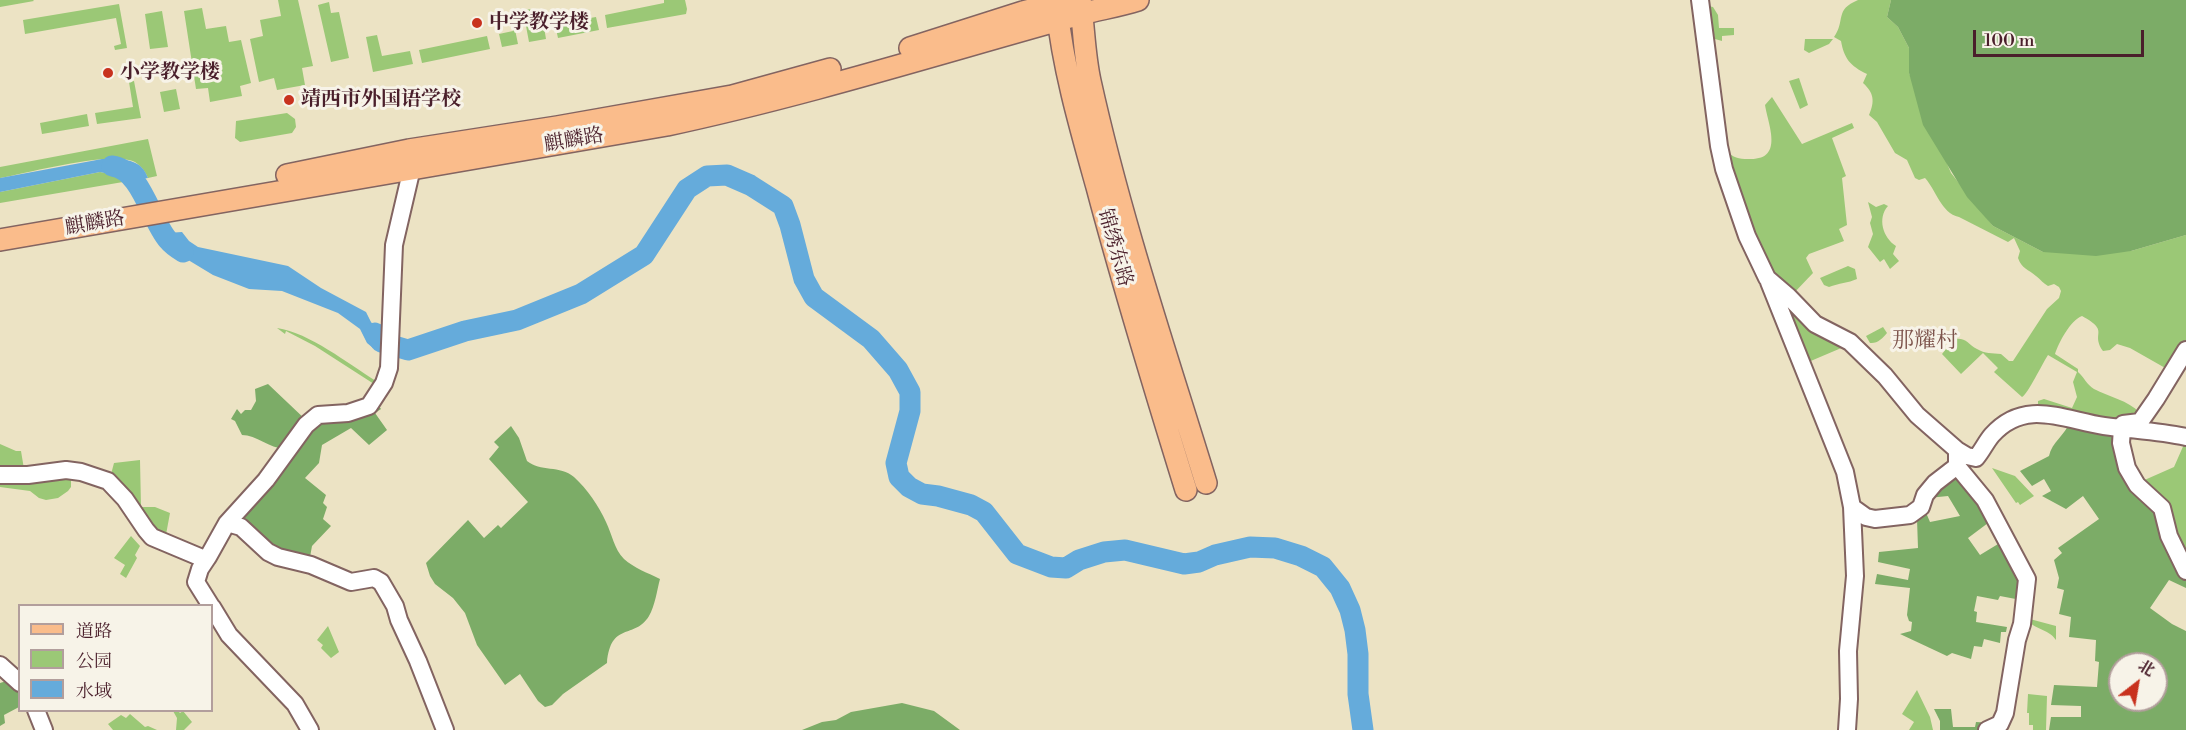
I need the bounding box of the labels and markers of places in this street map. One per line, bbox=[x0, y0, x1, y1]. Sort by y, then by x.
place label: 中学教学楼 bbox=[489, 11, 589, 35]
marker: 中学教学楼 bbox=[470, 16, 484, 30]
place label: 小学教学楼 bbox=[120, 61, 220, 85]
marker: 小学教学楼 bbox=[101, 66, 115, 80]
place label: 靖西市外国语学校 bbox=[301, 88, 461, 112]
marker: 靖西市外国语学校 bbox=[282, 93, 296, 107]

